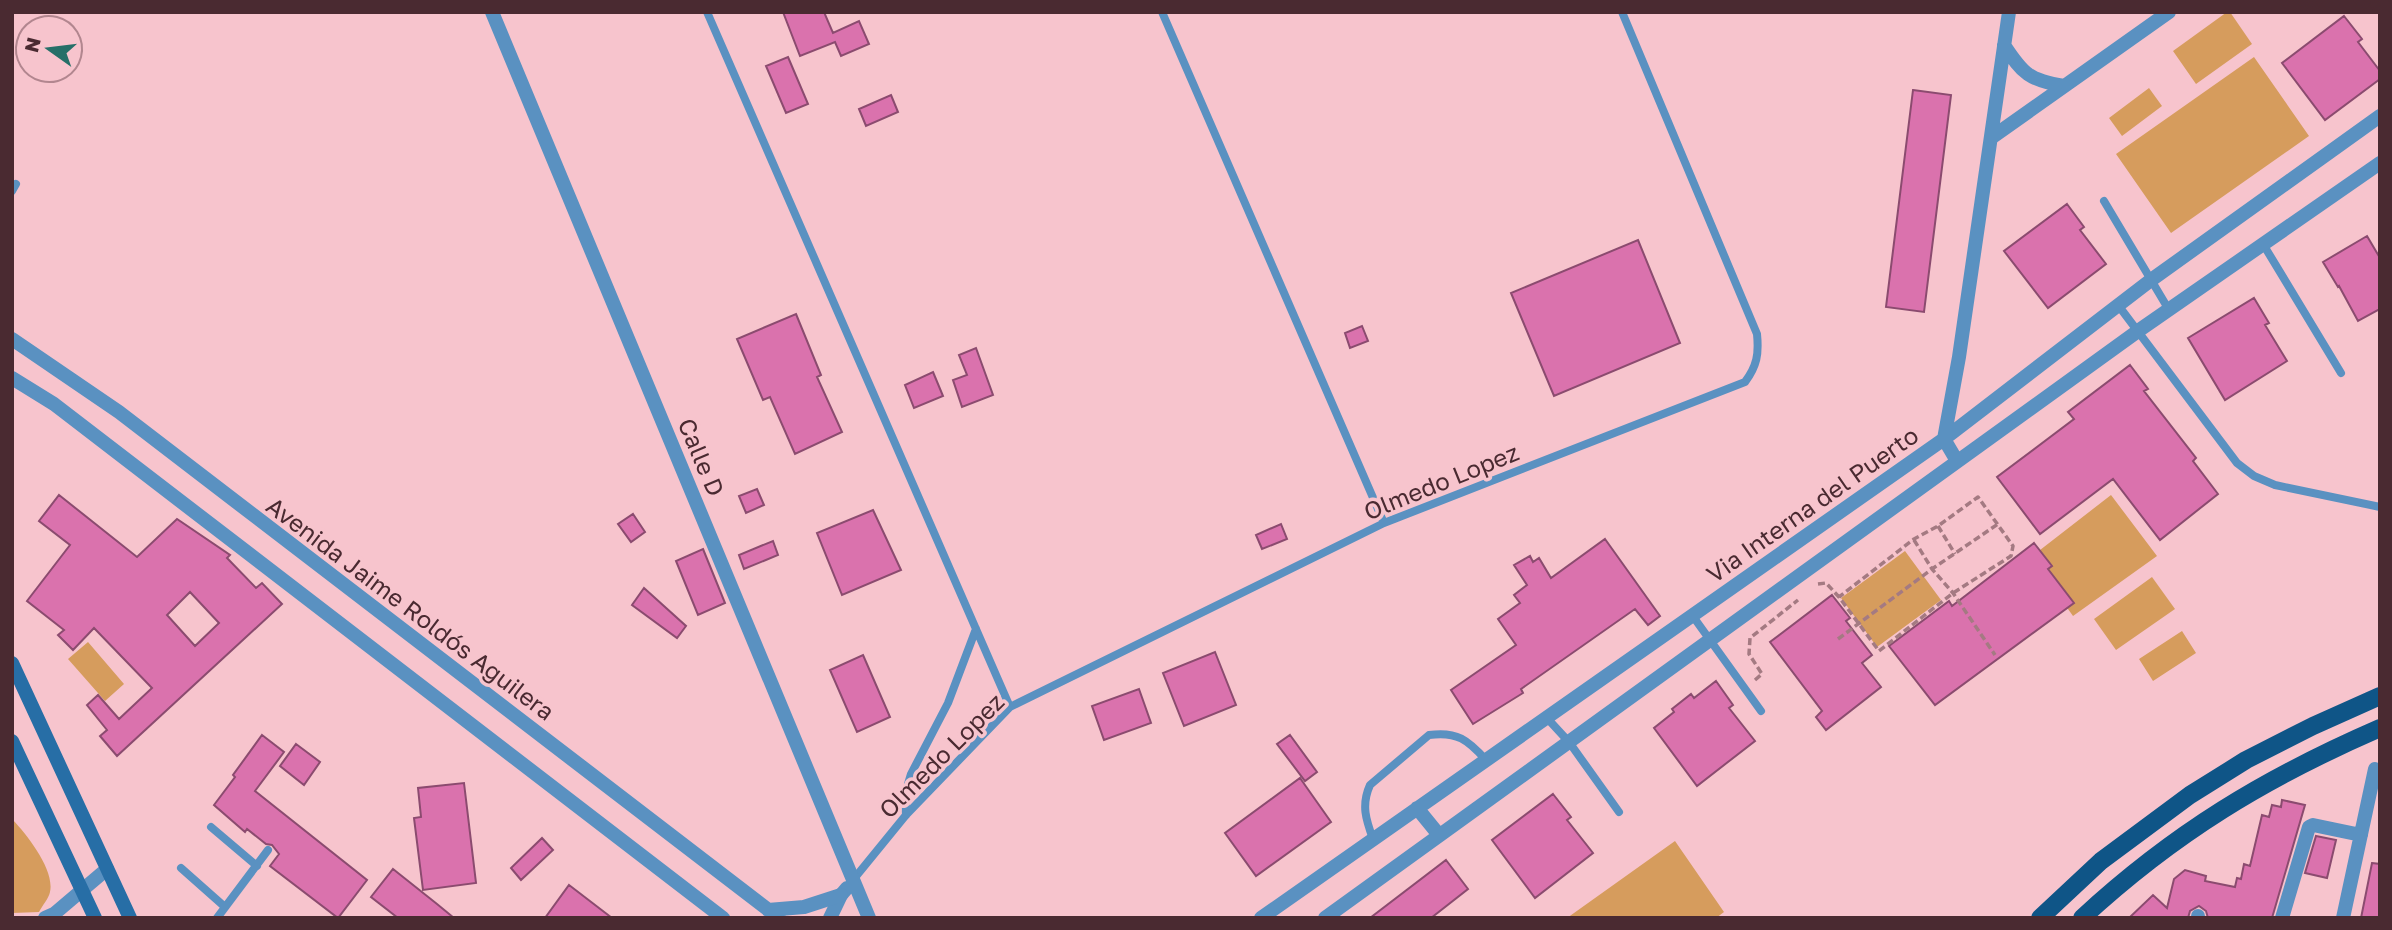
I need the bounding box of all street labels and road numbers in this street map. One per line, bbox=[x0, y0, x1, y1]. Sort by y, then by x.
street label: Calle D bbox=[673, 414, 731, 500]
street label: Via Interna del Puerto bbox=[1701, 420, 1923, 588]
street label: Olmedo Lopez bbox=[1359, 437, 1523, 525]
street label: Avenida Jaime Roldós Aguilera bbox=[261, 490, 561, 726]
street label: Olmedo Lopez bbox=[873, 687, 1009, 823]

